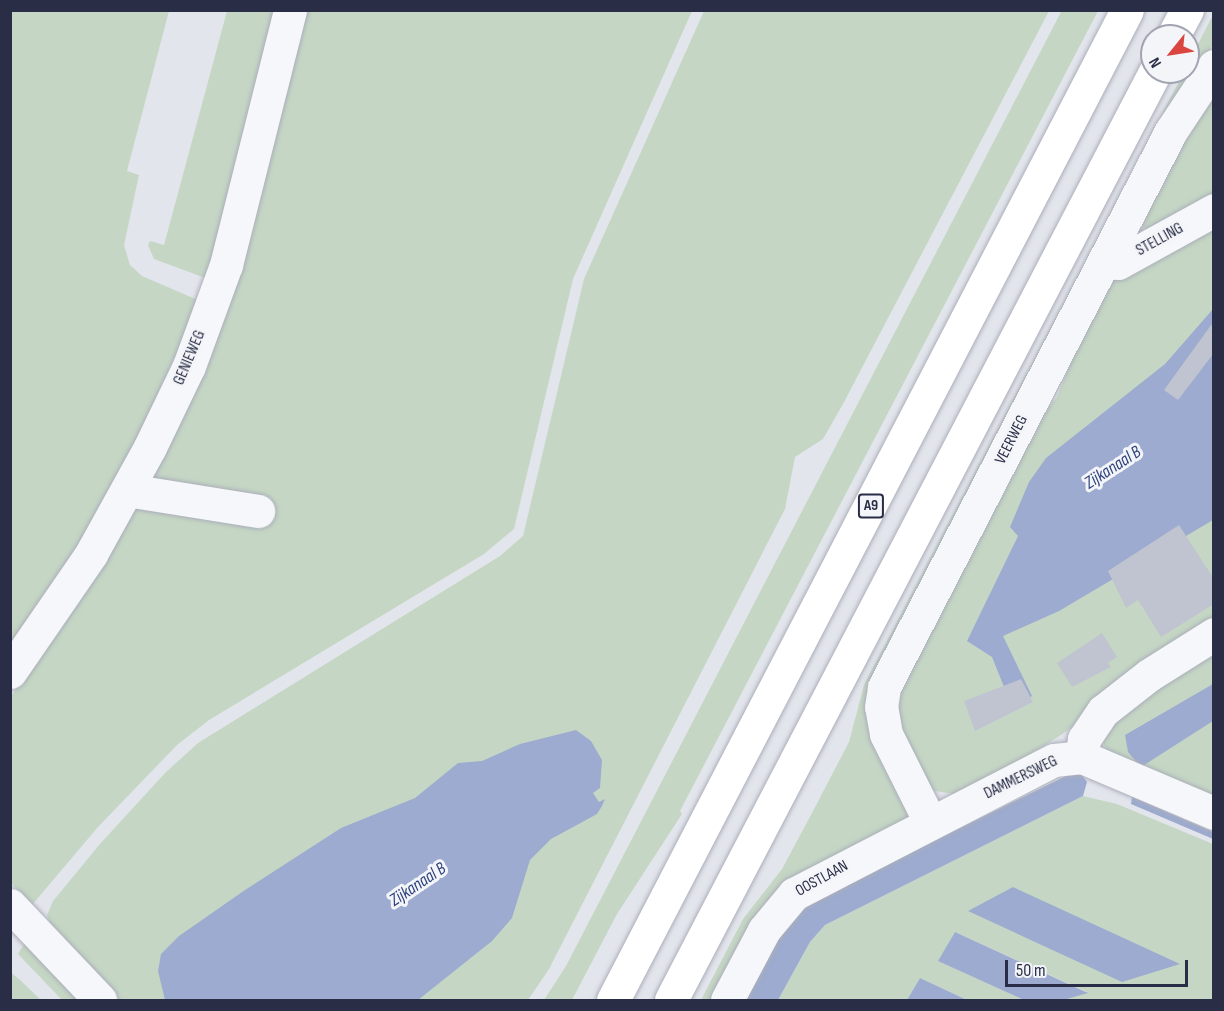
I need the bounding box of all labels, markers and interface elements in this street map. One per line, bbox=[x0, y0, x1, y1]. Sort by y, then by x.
north arrow bbox=[1140, 24, 1200, 84]
text: N bbox=[1145, 54, 1166, 71]
street label: STELLING bbox=[1133, 219, 1187, 261]
street label: GENIEWEG bbox=[170, 328, 210, 388]
street label: VEERWEG bbox=[992, 412, 1032, 468]
water label: Zijkanaal B bbox=[1080, 442, 1146, 494]
road number: A9 bbox=[858, 494, 884, 518]
street label: DAMMERSWEG bbox=[981, 752, 1061, 804]
street label: OOSTLAAN bbox=[792, 857, 852, 901]
water label: Zijkanaal B bbox=[386, 858, 450, 912]
scale bar bbox=[1008, 948, 1191, 986]
text: 50 m bbox=[1016, 960, 1046, 981]

